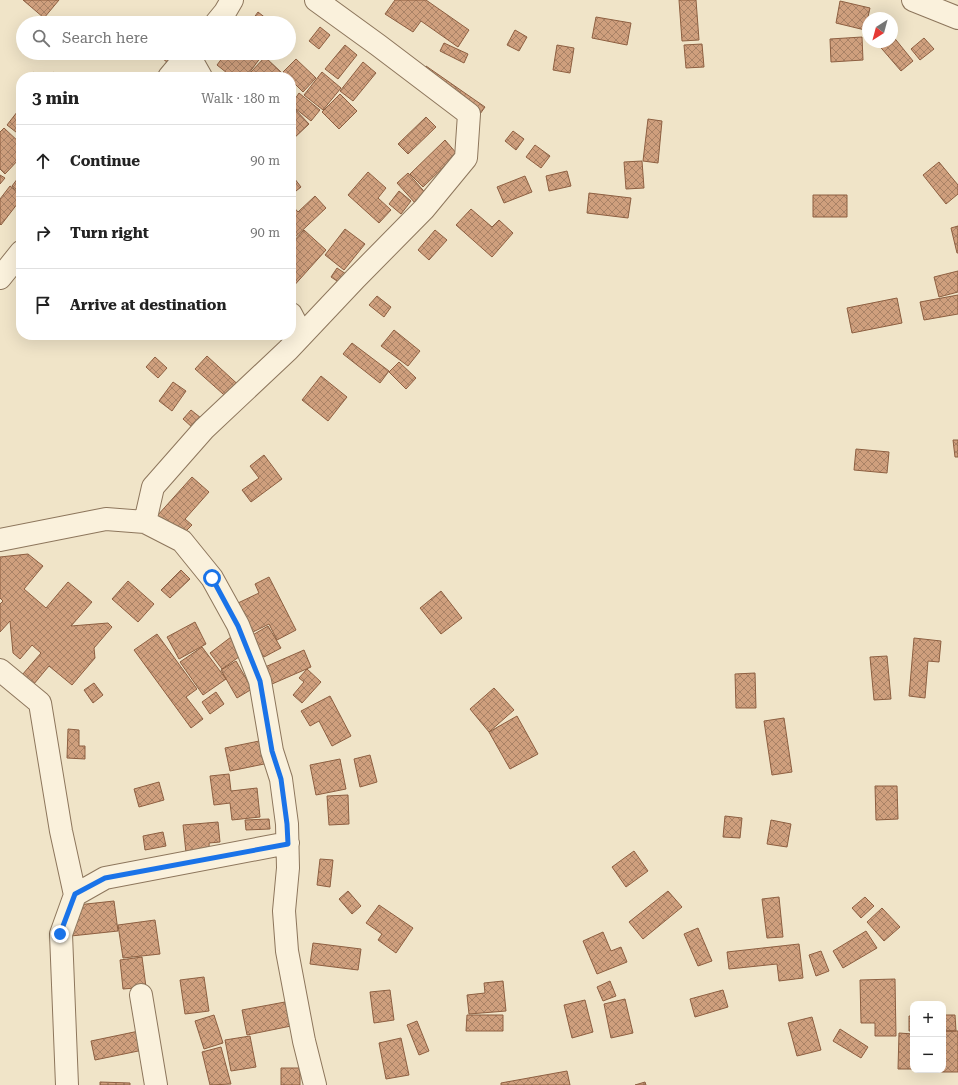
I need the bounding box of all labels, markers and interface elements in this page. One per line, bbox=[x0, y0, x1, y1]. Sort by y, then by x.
north arrow bbox=[862, 12, 898, 48]
search box bbox=[16, 16, 296, 60]
icon: search bbox=[30, 27, 52, 49]
text: Search here bbox=[62, 29, 148, 47]
text: 3 min bbox=[32, 88, 79, 108]
text: Walk · 180 m bbox=[201, 91, 280, 106]
icon: ahead bbox=[32, 150, 54, 172]
text: Continue bbox=[70, 152, 140, 170]
text: 90 m bbox=[250, 153, 280, 168]
icon: right bbox=[32, 222, 54, 244]
text: Turn right bbox=[70, 224, 149, 242]
text: 90 m bbox=[250, 225, 280, 240]
icon: arrive bbox=[32, 294, 54, 316]
text: Arrive at destination bbox=[70, 296, 226, 314]
route start bbox=[203, 569, 221, 587]
route end bbox=[51, 925, 69, 943]
map controls bbox=[910, 1001, 946, 1073]
button: + bbox=[910, 1001, 946, 1037]
button: − bbox=[910, 1037, 946, 1073]

